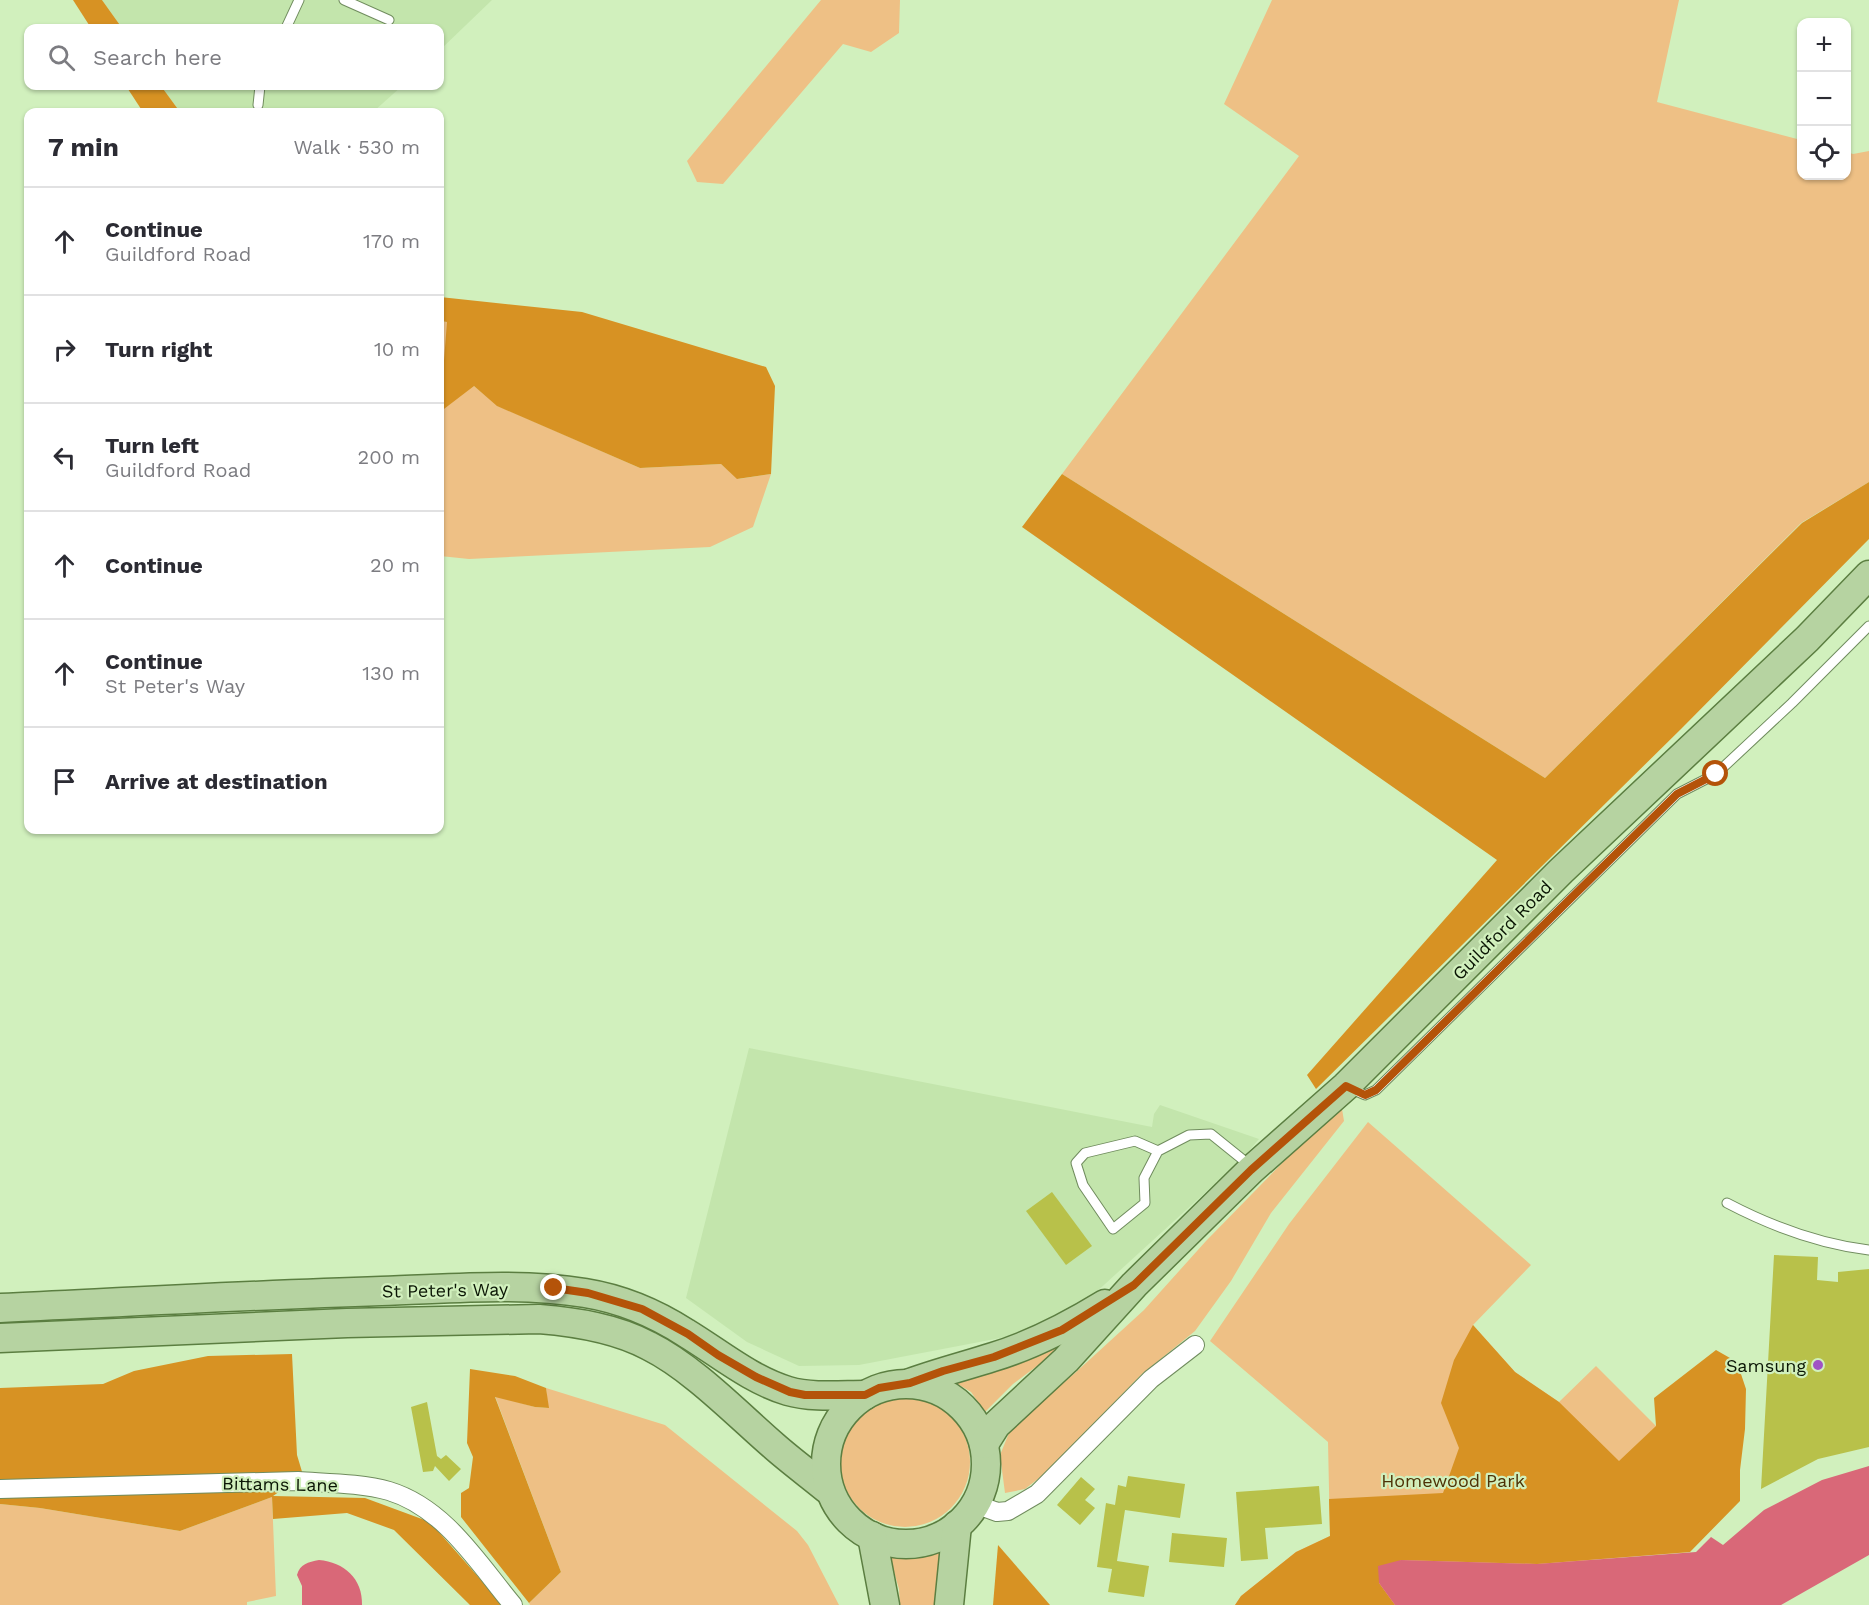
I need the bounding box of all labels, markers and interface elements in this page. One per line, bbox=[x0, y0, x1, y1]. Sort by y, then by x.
map controls bbox=[1797, 18, 1851, 180]
button: + bbox=[1797, 18, 1851, 72]
search box bbox=[24, 24, 444, 90]
icon: search bbox=[45, 41, 78, 74]
text: Search here bbox=[93, 45, 222, 70]
button: − bbox=[1797, 72, 1851, 126]
button: locate bbox=[1797, 126, 1851, 180]
text: 7 min bbox=[48, 132, 119, 162]
text: Walk · 530 m bbox=[293, 135, 420, 159]
text: Continue bbox=[105, 217, 203, 242]
icon: ahead bbox=[48, 225, 81, 258]
text: 170 m bbox=[363, 229, 420, 253]
text: Guildford Road bbox=[105, 242, 251, 266]
icon: right bbox=[48, 333, 81, 366]
text: Turn right bbox=[105, 337, 212, 362]
text: 10 m bbox=[374, 337, 420, 361]
text: Turn left bbox=[105, 433, 199, 458]
icon: left bbox=[48, 441, 81, 474]
text: 200 m bbox=[358, 445, 420, 469]
text: Guildford Road bbox=[105, 458, 251, 482]
icon: ahead bbox=[48, 549, 81, 582]
text: Continue bbox=[105, 553, 203, 578]
text: 20 m bbox=[370, 553, 420, 577]
text: Continue bbox=[105, 649, 203, 674]
icon: ahead bbox=[48, 657, 81, 690]
text: 130 m bbox=[362, 661, 420, 685]
text: St Peter's Way bbox=[105, 674, 245, 698]
route start bbox=[1702, 760, 1728, 786]
icon: arrive bbox=[48, 765, 81, 798]
text: Arrive at destination bbox=[105, 769, 328, 794]
street label: Guildford Road bbox=[1448, 876, 1556, 984]
route end bbox=[540, 1274, 566, 1300]
street label: St Peter's Way bbox=[382, 1278, 509, 1302]
place label: Samsung bbox=[1726, 1355, 1806, 1376]
marker: Samsung bbox=[1811, 1358, 1825, 1372]
park label: Homewood Park bbox=[1381, 1470, 1525, 1491]
street label: Bittams Lane bbox=[222, 1472, 338, 1496]

